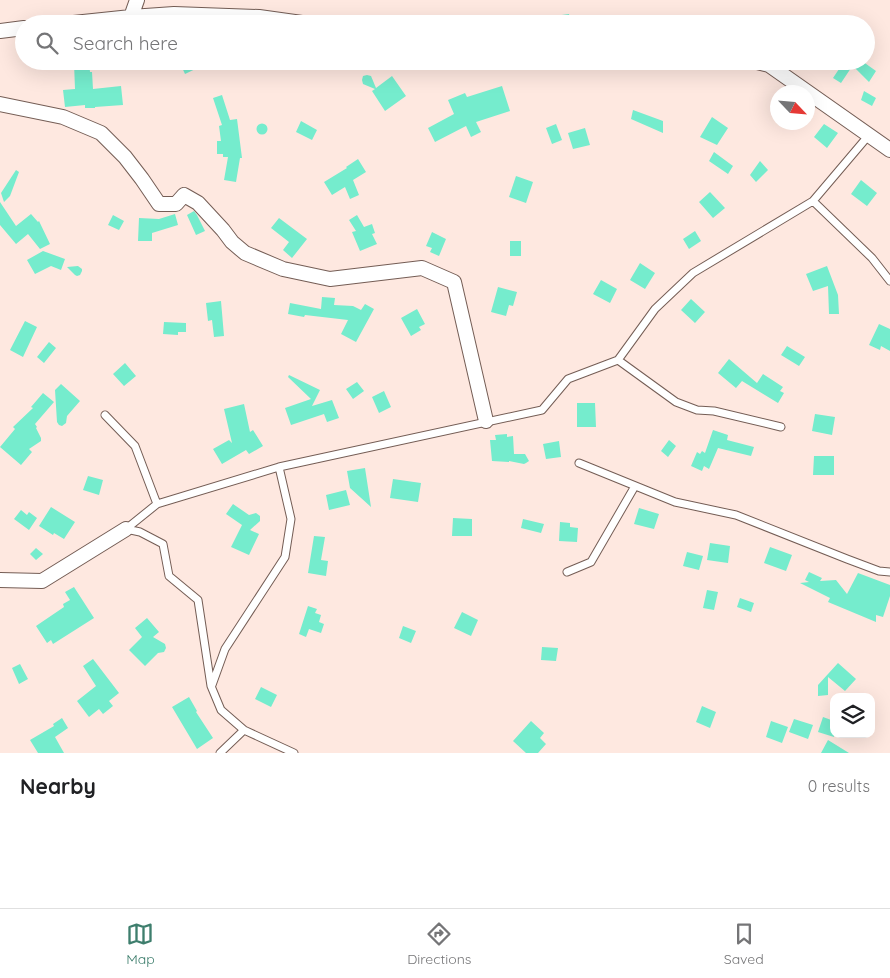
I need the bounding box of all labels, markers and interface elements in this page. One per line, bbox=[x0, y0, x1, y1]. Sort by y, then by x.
search box bbox=[15, 15, 875, 70]
icon: search bbox=[33, 29, 61, 57]
text: Search here bbox=[73, 31, 178, 55]
north arrow bbox=[770, 85, 815, 130]
map controls bbox=[830, 693, 875, 738]
button: layers bbox=[830, 693, 875, 738]
text: Nearby bbox=[20, 773, 96, 799]
text: 0 results bbox=[808, 776, 870, 796]
tab: Map bbox=[126, 920, 155, 968]
tab: Directions bbox=[407, 920, 471, 968]
tab: Saved bbox=[724, 920, 764, 968]

